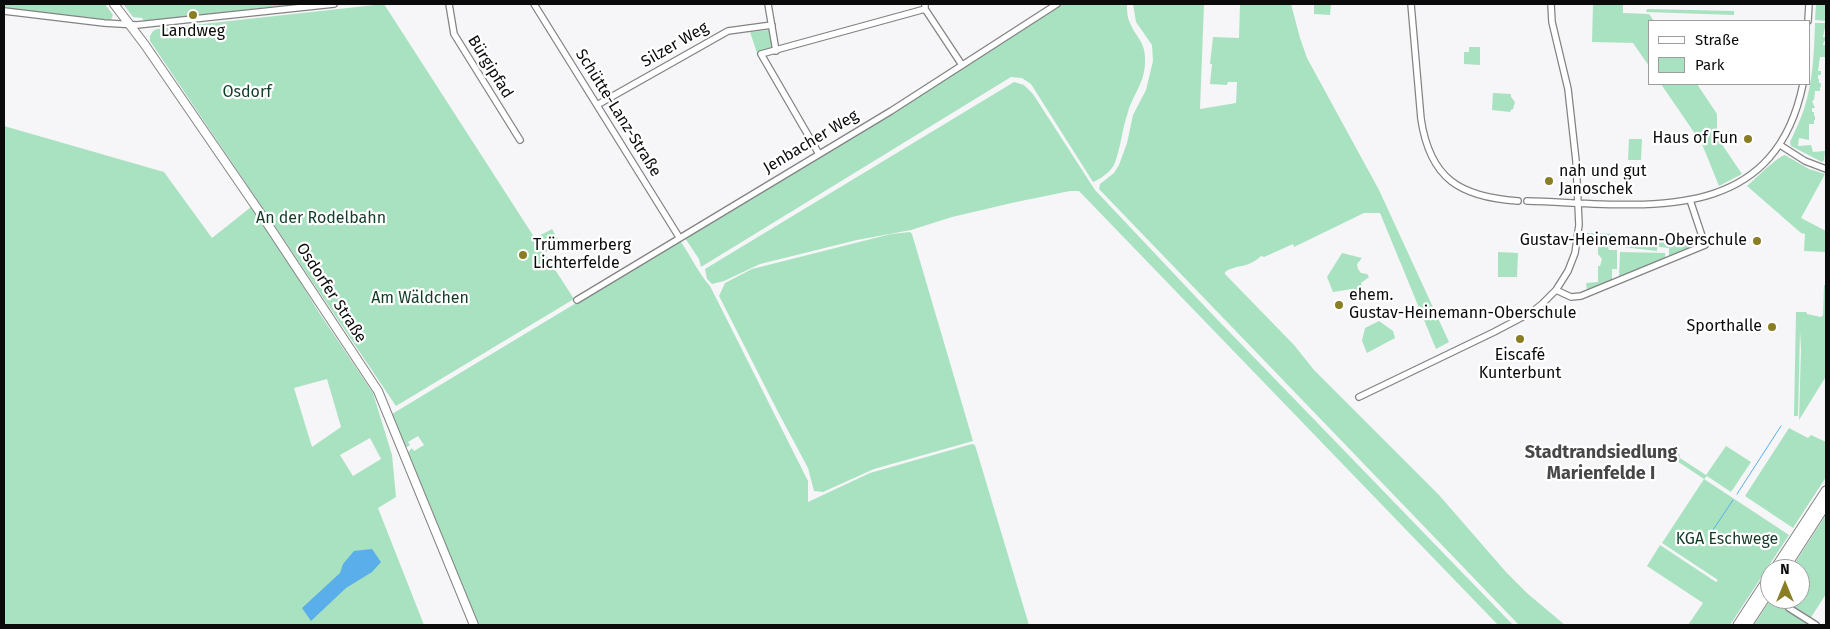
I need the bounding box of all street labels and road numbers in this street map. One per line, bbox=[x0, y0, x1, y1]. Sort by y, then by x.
street label: Silzer Weg bbox=[638, 18, 712, 72]
street label: Bürgipfad bbox=[463, 32, 517, 102]
street label: Schütte-Lanz-Straße bbox=[571, 46, 665, 180]
street label: Jenbacher Weg bbox=[760, 106, 862, 178]
street label: Osdorfer Straße bbox=[292, 240, 370, 346]

